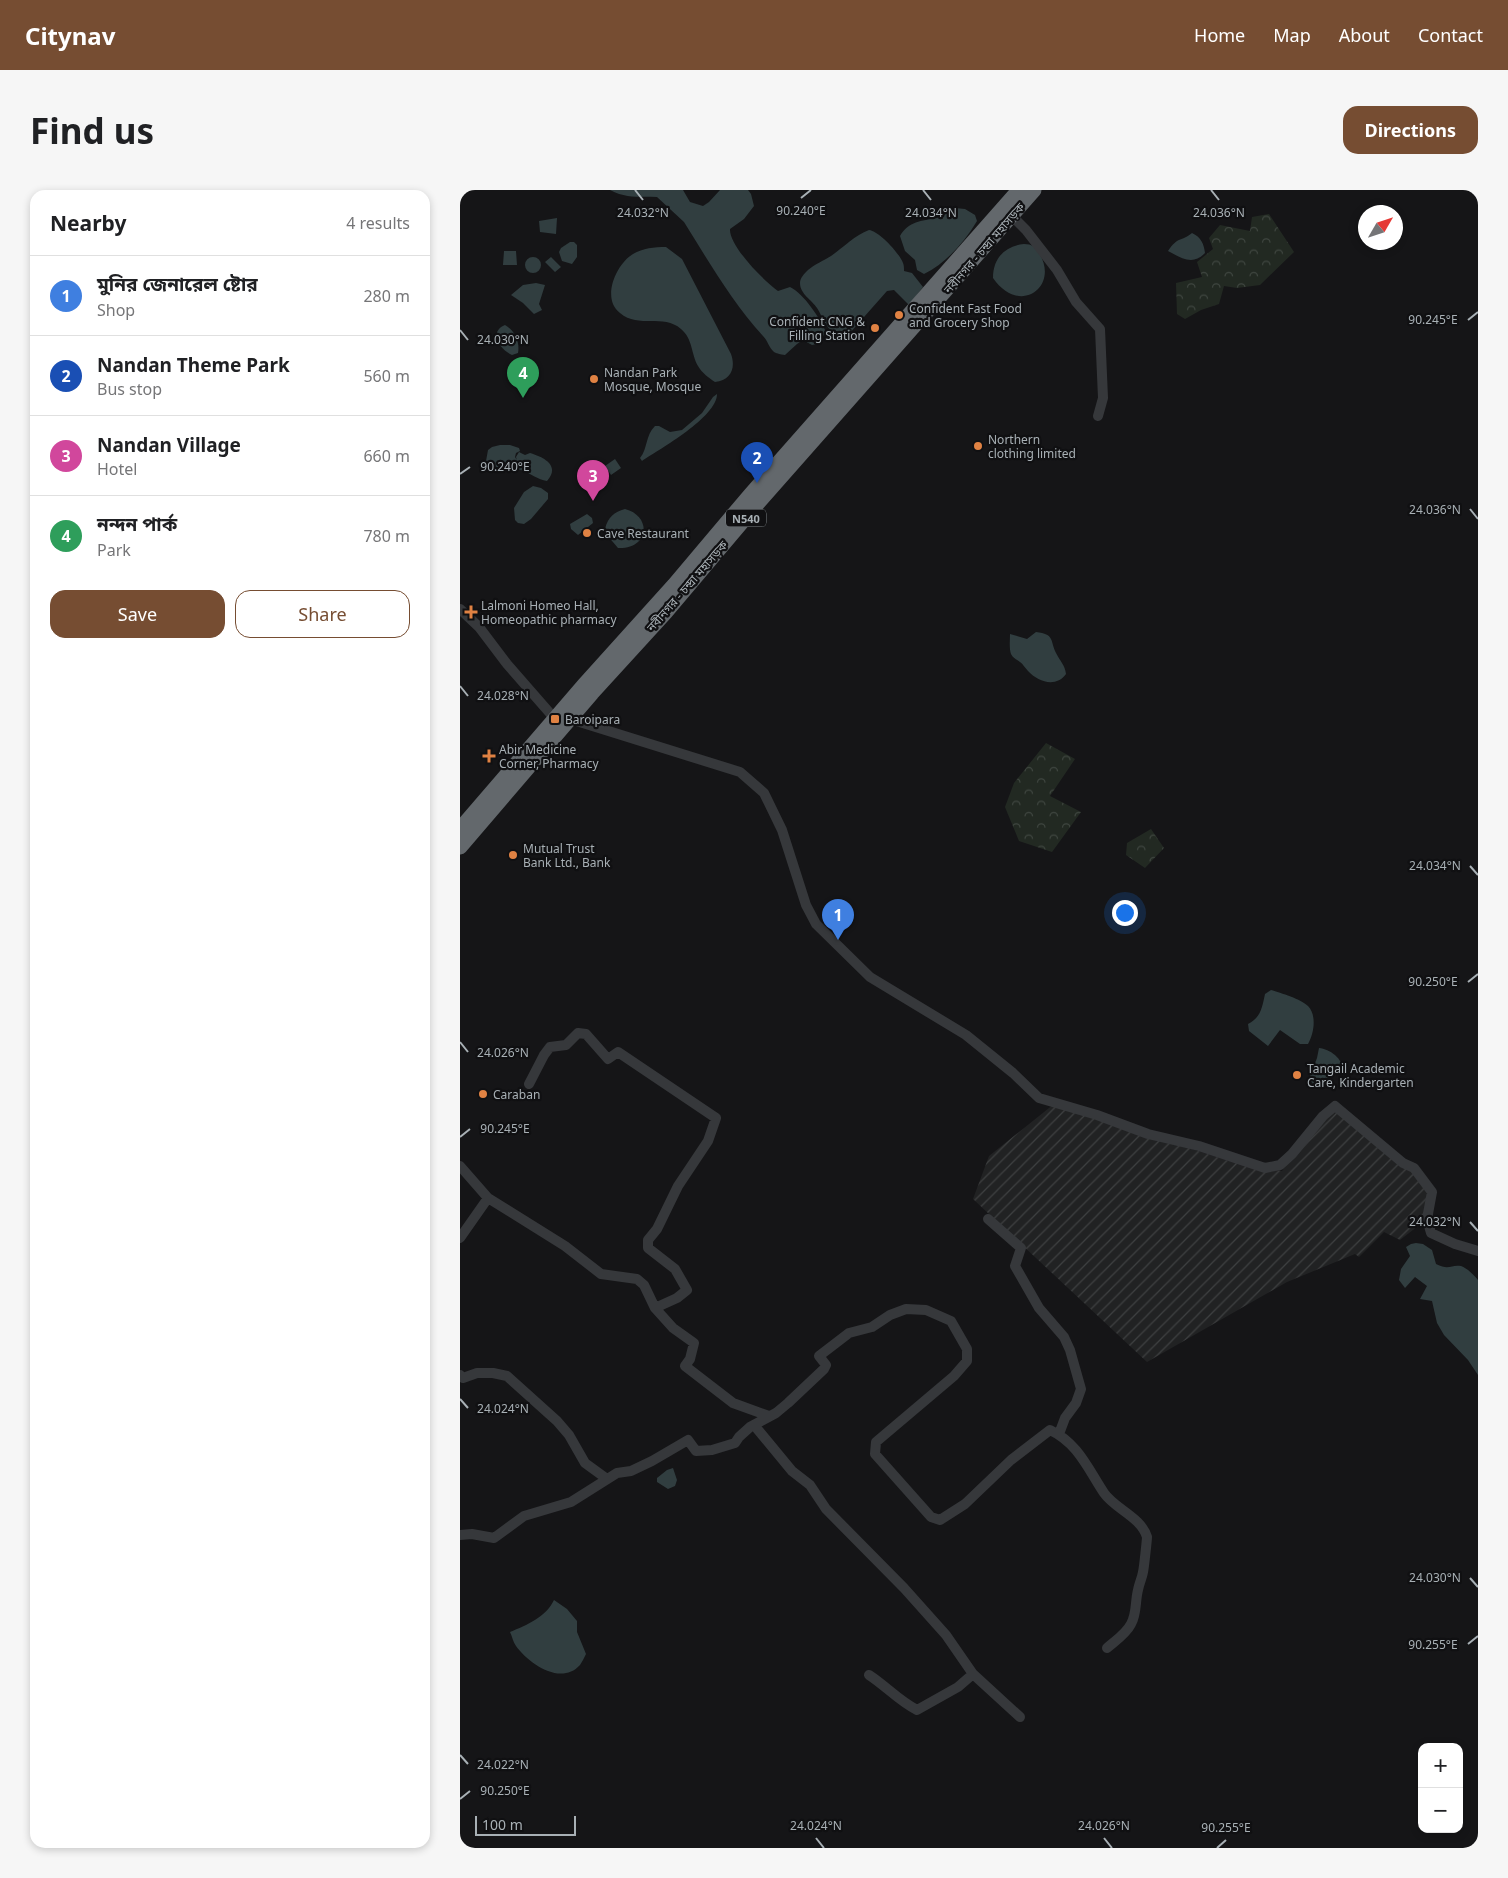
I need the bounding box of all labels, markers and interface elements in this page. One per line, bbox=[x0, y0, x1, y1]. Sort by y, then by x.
text: Citynav bbox=[25, 19, 115, 52]
text: Home bbox=[1194, 23, 1245, 47]
text: Map bbox=[1273, 23, 1311, 47]
text: About bbox=[1339, 23, 1390, 47]
text: Contact bbox=[1418, 23, 1483, 47]
button: Directions bbox=[1343, 106, 1478, 154]
text: Find us bbox=[30, 107, 154, 154]
street label: নবীনগর - চন্দ্রা মহাসড়ক bbox=[939, 199, 1029, 298]
text: 90.240°E bbox=[776, 202, 826, 219]
text: 24.032°N bbox=[617, 204, 669, 221]
text: 24.034°N bbox=[905, 204, 957, 221]
text: 24.036°N bbox=[1193, 204, 1245, 221]
north arrow bbox=[1358, 205, 1403, 250]
text: Nearby bbox=[50, 209, 126, 237]
text: 4 results bbox=[346, 212, 410, 234]
text: মুনির জেনারেল ষ্টোর bbox=[97, 271, 258, 297]
text: 1 bbox=[61, 285, 71, 307]
text: 280 m bbox=[363, 285, 410, 307]
text: Shop bbox=[97, 299, 135, 321]
place label: Confident Fast Food and Grocery Shop bbox=[909, 300, 1022, 331]
marker: Confident Fast Food and Grocery Shop bbox=[893, 309, 905, 321]
text: 90.245°E bbox=[1408, 311, 1458, 328]
place label: Confident CNG & Filling Station bbox=[769, 313, 865, 344]
marker: Confident CNG & Filling Station bbox=[869, 322, 881, 334]
text: 24.030°N bbox=[477, 331, 529, 348]
text: Nandan Theme Park bbox=[97, 352, 290, 378]
pin: 4 bbox=[507, 357, 539, 398]
place label: Nandan Park Mosque, Mosque bbox=[604, 364, 701, 395]
text: 2 bbox=[61, 365, 71, 387]
text: 560 m bbox=[363, 365, 410, 387]
marker: Nandan Park Mosque, Mosque bbox=[588, 373, 600, 385]
text: Bus stop bbox=[97, 378, 162, 400]
place label: Northern clothing limited bbox=[988, 431, 1076, 462]
text: Nandan Village bbox=[97, 432, 241, 458]
marker: Northern clothing limited bbox=[972, 440, 984, 452]
pin: 2 bbox=[741, 442, 773, 483]
text: 3 bbox=[61, 445, 71, 467]
text: 660 m bbox=[363, 445, 410, 467]
text: Hotel bbox=[97, 458, 137, 480]
text: 90.240°E bbox=[480, 458, 530, 475]
pin: 3 bbox=[577, 460, 609, 501]
text: 24.036°N bbox=[1409, 501, 1461, 518]
road number: N540 bbox=[726, 509, 766, 526]
text: নন্দন পার্ক bbox=[97, 511, 177, 537]
text: 4 bbox=[61, 525, 71, 547]
text: 780 m bbox=[363, 525, 410, 547]
place label: Cave Restaurant bbox=[597, 525, 690, 542]
marker: Cave Restaurant bbox=[581, 527, 593, 539]
street label: নবীনগর - চন্দ্রা মহাসড়ক bbox=[642, 537, 732, 636]
text: Park bbox=[97, 539, 131, 561]
button: Save bbox=[50, 590, 225, 638]
button: Share bbox=[235, 590, 410, 638]
place label: Lalmoni Homeo Hall, Homeopathic pharmacy bbox=[481, 597, 617, 628]
marker: Lalmoni Homeo Hall, Homeopathic pharmacy bbox=[465, 606, 477, 618]
text: 24.028°N bbox=[477, 687, 529, 704]
place label: Baroipara bbox=[565, 711, 620, 728]
marker: Baroipara bbox=[549, 713, 561, 725]
place label: Abir Medicine Corner, Pharmacy bbox=[499, 741, 599, 772]
marker: Abir Medicine Corner, Pharmacy bbox=[483, 750, 495, 762]
place label: Mutual Trust Bank Ltd., Bank bbox=[523, 840, 611, 871]
marker: Mutual Trust Bank Ltd., Bank bbox=[507, 849, 519, 861]
text: 24.034°N bbox=[1409, 857, 1461, 874]
pin: 1 bbox=[822, 899, 854, 940]
your location bbox=[1112, 900, 1138, 926]
text: 90.250°E bbox=[1408, 973, 1458, 990]
text: 24.026°N bbox=[477, 1044, 529, 1061]
place label: Tangail Academic Care, Kindergarten bbox=[1307, 1060, 1414, 1091]
marker: Tangail Academic Care, Kindergarten bbox=[1291, 1069, 1303, 1081]
place label: Caraban bbox=[493, 1086, 540, 1103]
marker: Caraban bbox=[477, 1088, 489, 1100]
text: 90.245°E bbox=[480, 1120, 530, 1137]
text: 24.032°N bbox=[1409, 1213, 1461, 1230]
text: 24.024°N bbox=[477, 1400, 529, 1417]
text: 24.030°N bbox=[1409, 1569, 1461, 1586]
text: 90.255°E bbox=[1408, 1636, 1458, 1653]
map controls bbox=[1418, 1743, 1463, 1833]
button: + bbox=[1418, 1743, 1463, 1788]
text: 24.022°N bbox=[477, 1756, 529, 1773]
text: 90.250°E bbox=[480, 1782, 530, 1799]
button: − bbox=[1418, 1788, 1463, 1833]
scale bar bbox=[475, 1813, 576, 1836]
text: 100 m bbox=[482, 1815, 523, 1834]
text: 24.024°N bbox=[790, 1817, 842, 1834]
text: 24.026°N bbox=[1078, 1817, 1130, 1834]
text: 90.255°E bbox=[1201, 1819, 1251, 1836]

